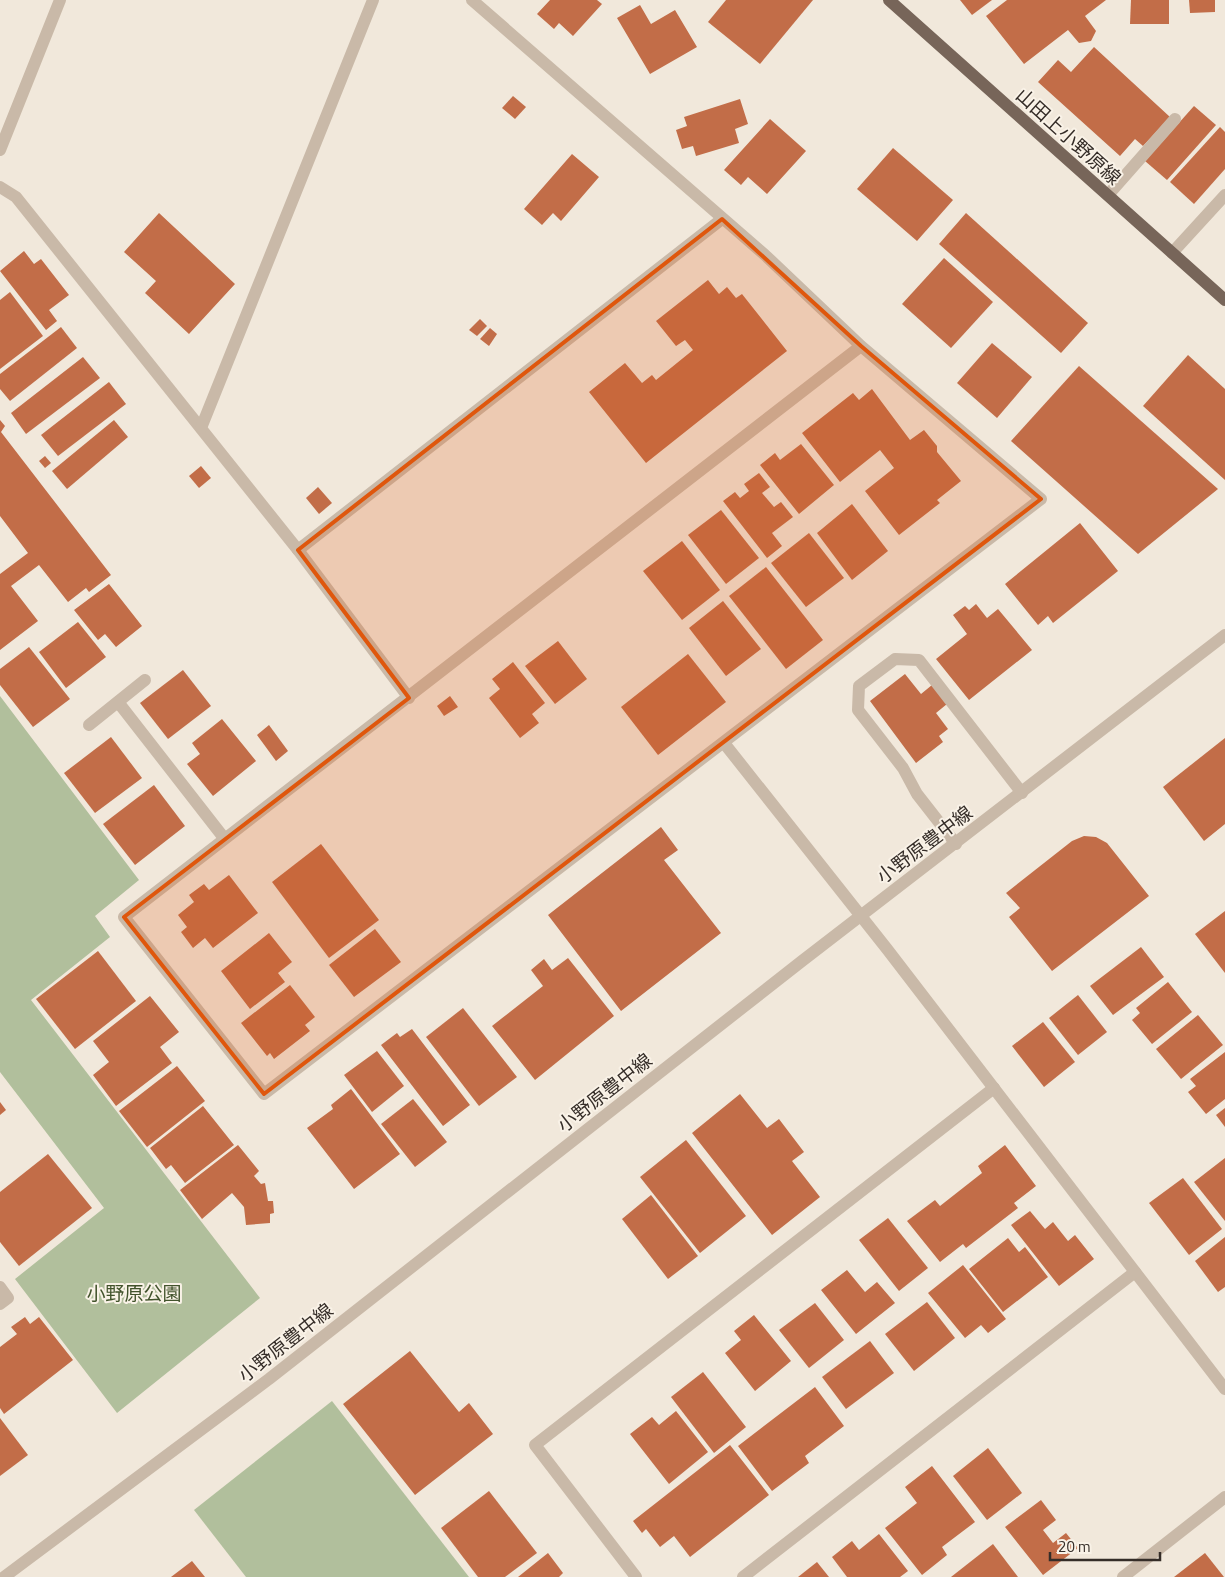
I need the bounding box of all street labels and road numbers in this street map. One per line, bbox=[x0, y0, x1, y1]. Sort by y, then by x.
street label: 山田上小野原線 bbox=[1010, 81, 1128, 191]
street label: 小野原豊中線 bbox=[870, 798, 978, 890]
street label: 小野原豊中線 bbox=[550, 1045, 658, 1139]
street label: 小野原豊中線 bbox=[231, 1295, 339, 1389]

